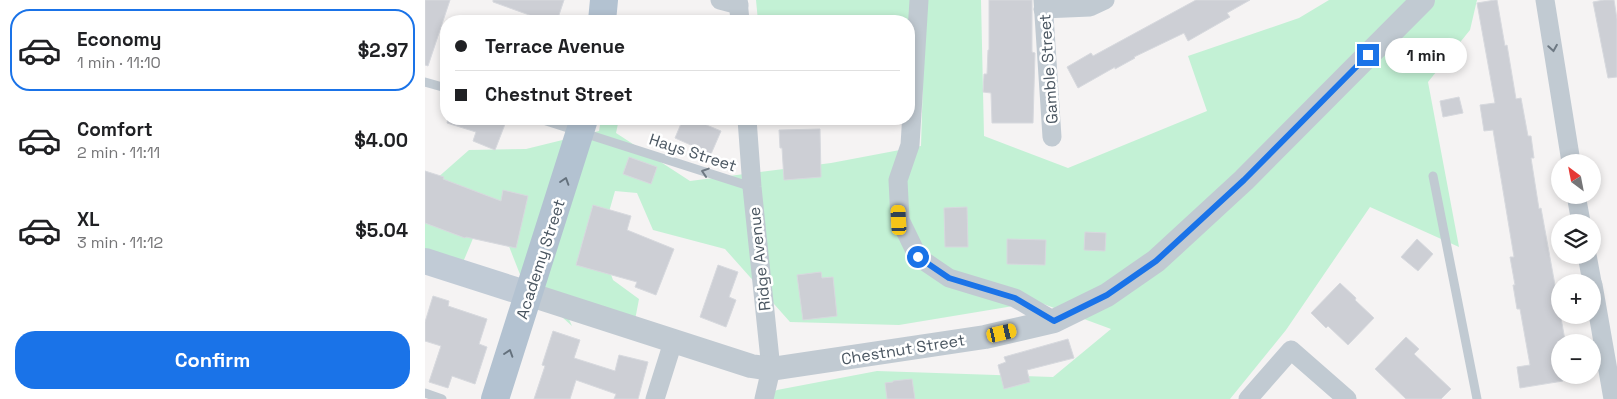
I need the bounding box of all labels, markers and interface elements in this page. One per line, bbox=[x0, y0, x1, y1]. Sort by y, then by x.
street label: Gamble Street bbox=[1034, 13, 1063, 125]
text: Economy bbox=[77, 27, 161, 52]
icon: car bbox=[17, 28, 62, 73]
text: Terrace Avenue bbox=[485, 34, 625, 59]
text: $2.97 bbox=[358, 38, 408, 63]
callout: 1 min bbox=[1385, 38, 1468, 72]
route end bbox=[1357, 44, 1379, 66]
text: 1 min bbox=[1406, 45, 1446, 66]
one-way arrow bbox=[1547, 45, 1558, 53]
text: 1 min · 11:10 bbox=[77, 52, 161, 73]
text: Chestnut Street bbox=[485, 82, 633, 107]
text: Comfort bbox=[77, 117, 153, 142]
icon: car bbox=[17, 118, 62, 163]
text: $4.00 bbox=[354, 128, 408, 153]
street label: Hays Street bbox=[646, 128, 739, 176]
text: 2 min · 11:11 bbox=[77, 142, 160, 163]
north arrow bbox=[1551, 154, 1601, 204]
map controls bbox=[1551, 154, 1601, 384]
one-way arrow bbox=[701, 168, 710, 178]
one-way arrow bbox=[559, 178, 569, 186]
street label: Academy Street bbox=[511, 197, 570, 322]
car bbox=[890, 205, 907, 235]
street label: Ridge Avenue bbox=[744, 206, 775, 312]
text: XL bbox=[77, 207, 100, 232]
icon: car bbox=[17, 208, 62, 253]
button: layers bbox=[1551, 214, 1601, 264]
text: $5.04 bbox=[355, 218, 408, 243]
text: 3 min · 11:12 bbox=[77, 232, 163, 253]
route start bbox=[907, 246, 929, 268]
button: + bbox=[1551, 274, 1601, 324]
car bbox=[985, 322, 1018, 344]
street label: Chestnut Street bbox=[840, 329, 966, 370]
button: Confirm bbox=[15, 331, 410, 389]
button: − bbox=[1551, 334, 1601, 384]
one-way arrow bbox=[504, 349, 514, 357]

